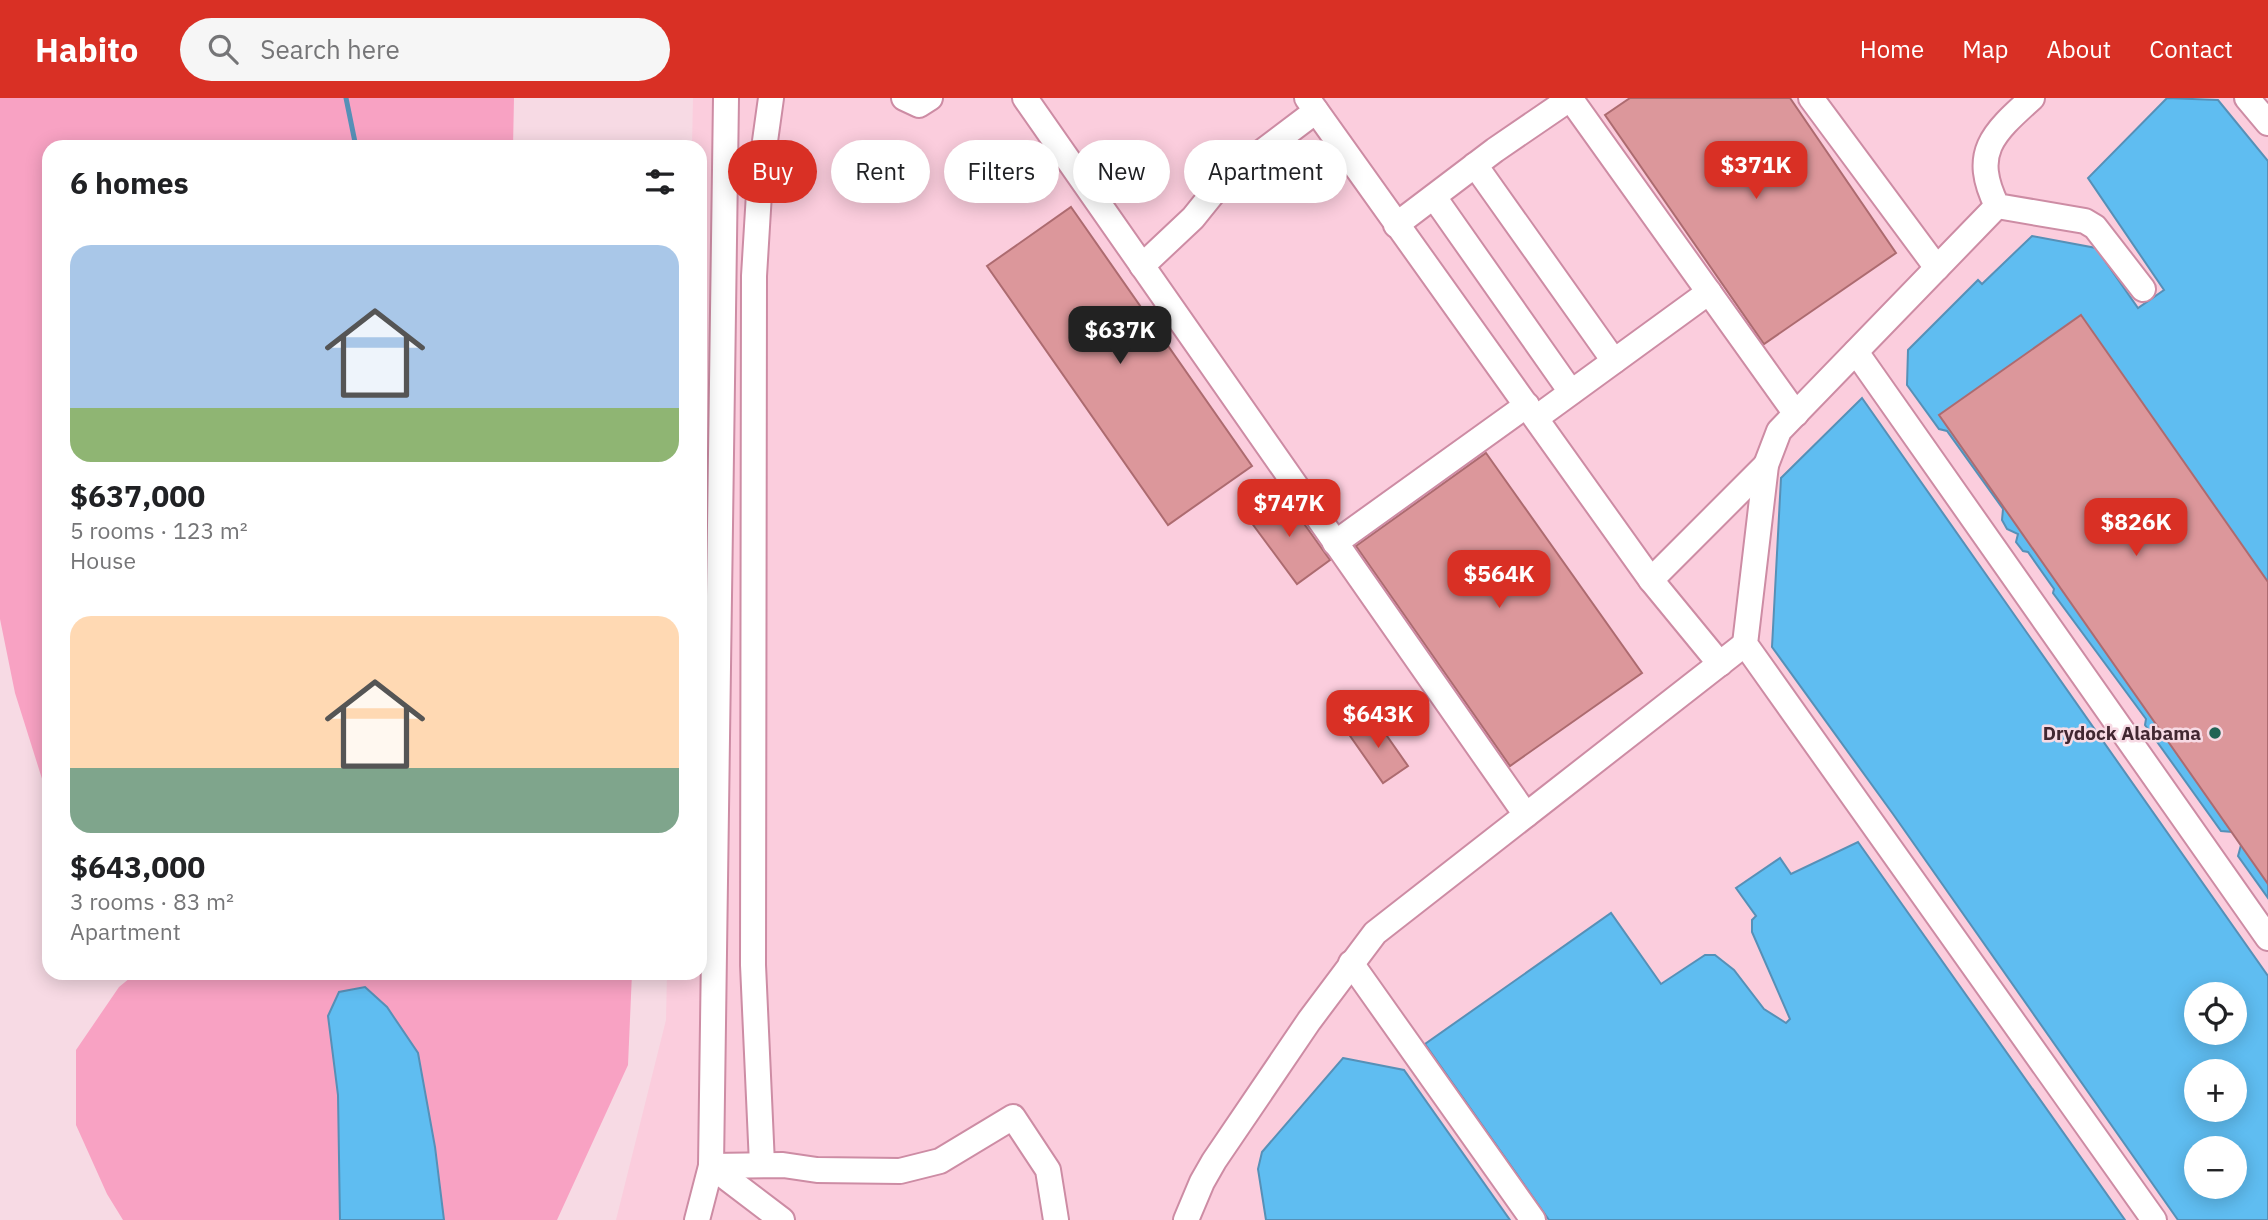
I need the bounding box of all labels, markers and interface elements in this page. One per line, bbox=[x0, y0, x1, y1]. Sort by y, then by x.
search box bbox=[180, 18, 670, 81]
text: Habito bbox=[35, 28, 138, 71]
icon: search bbox=[204, 30, 242, 68]
text: Search here bbox=[260, 32, 400, 66]
text: Home bbox=[1860, 33, 1924, 65]
text: Map bbox=[1962, 33, 2008, 65]
text: About bbox=[2046, 33, 2111, 65]
text: Contact bbox=[2149, 33, 2233, 65]
chip: Buy bbox=[728, 140, 817, 203]
chip: Rent bbox=[831, 140, 930, 203]
chip: Filters bbox=[944, 140, 1059, 203]
chip: New bbox=[1073, 140, 1170, 203]
chip: Apartment bbox=[1184, 140, 1347, 203]
pin: $371K bbox=[1707, 141, 1805, 201]
text: $371K bbox=[1720, 149, 1792, 179]
text: 6 homes bbox=[70, 163, 189, 202]
icon: filters bbox=[641, 163, 679, 201]
icon: home bbox=[312, 290, 438, 416]
pin: $637K bbox=[1071, 306, 1169, 366]
text: $637K bbox=[1084, 314, 1156, 344]
text: $637,000 bbox=[70, 476, 205, 515]
pin: $747K bbox=[1240, 480, 1338, 539]
text: $747K bbox=[1253, 487, 1325, 517]
pin: $826K bbox=[2087, 498, 2185, 558]
text: $826K bbox=[2100, 506, 2172, 536]
text: 5 rooms · 123 m² bbox=[70, 515, 248, 545]
text: House bbox=[70, 545, 136, 575]
pin: $564K bbox=[1450, 550, 1548, 610]
text: $564K bbox=[1463, 558, 1535, 588]
icon: home bbox=[312, 661, 438, 787]
pin: $643K bbox=[1329, 690, 1427, 750]
text: $643K bbox=[1342, 698, 1414, 728]
place label: Drydock Alabama bbox=[2043, 721, 2201, 745]
marker: Drydock Alabama bbox=[2207, 725, 2223, 741]
text: $643,000 bbox=[70, 847, 205, 886]
text: 3 rooms · 83 m² bbox=[70, 886, 234, 916]
text: Apartment bbox=[70, 916, 181, 946]
map controls bbox=[2184, 982, 2247, 1199]
button: locate bbox=[2184, 982, 2247, 1045]
button: + bbox=[2184, 1059, 2247, 1122]
button: − bbox=[2184, 1136, 2247, 1199]

